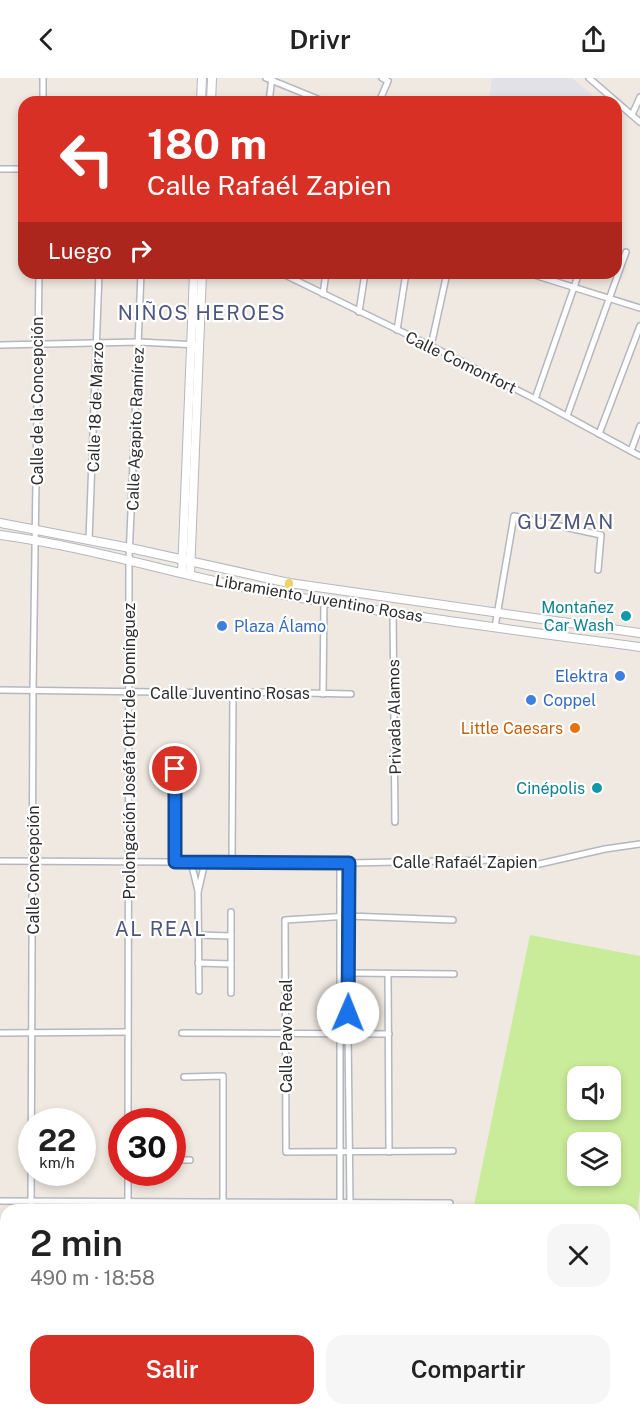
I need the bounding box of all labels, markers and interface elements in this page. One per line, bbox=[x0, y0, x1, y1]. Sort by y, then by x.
icon: back bbox=[30, 23, 63, 56]
text: Drivr bbox=[289, 23, 351, 55]
icon: share bbox=[577, 23, 610, 56]
text: 180 m bbox=[147, 119, 267, 168]
icon: left bbox=[48, 120, 126, 198]
text: Calle Rafaél Zapien bbox=[147, 169, 391, 201]
icon: right bbox=[124, 234, 157, 267]
text: Luego bbox=[48, 238, 112, 264]
district label: NIÑOS HEROES bbox=[118, 300, 286, 325]
street label: Calle de la Concepción bbox=[28, 317, 47, 485]
street label: Calle Comonfort bbox=[402, 327, 519, 398]
street label: Calle 18 de Marzo bbox=[84, 341, 107, 473]
street label: Calle Agapito Ramírez bbox=[123, 347, 148, 511]
district label: GUZMAN bbox=[517, 510, 615, 534]
street label: Libramiento Juventino Rosas bbox=[214, 571, 424, 626]
place label: Montañez Car Wash bbox=[541, 598, 614, 635]
street label: Prolongación Joséfa Ortiz de Domínguez bbox=[120, 602, 139, 899]
marker: Montañez Car Wash bbox=[619, 609, 633, 623]
place label: Plaza Álamo bbox=[234, 616, 326, 636]
marker: Plaza Álamo bbox=[215, 619, 229, 633]
street label: Privada Alamos bbox=[384, 659, 405, 775]
place label: Elektra bbox=[555, 667, 608, 686]
marker: Elektra bbox=[613, 669, 627, 683]
street label: Calle Juventino Rosas bbox=[150, 684, 310, 703]
place label: Coppel bbox=[543, 691, 596, 710]
marker: Coppel bbox=[524, 693, 538, 707]
place label: Little Caesars bbox=[461, 719, 563, 738]
marker: Little Caesars bbox=[568, 721, 582, 735]
pin bbox=[149, 743, 200, 794]
icon: arrive bbox=[158, 752, 191, 785]
place label: Cinépolis bbox=[516, 779, 585, 798]
marker: Cinépolis bbox=[590, 781, 604, 795]
street label: Calle Concepción bbox=[24, 806, 43, 935]
street label: Calle Rafaél Zapien bbox=[393, 853, 537, 872]
district label: AL REAL bbox=[115, 917, 207, 941]
street label: Calle Pavo Real bbox=[277, 979, 296, 1093]
position arrow bbox=[316, 981, 380, 1045]
map controls bbox=[567, 1066, 621, 1186]
button: sound bbox=[567, 1066, 621, 1120]
speed limit sign: 30 bbox=[108, 1108, 186, 1186]
text: 22 bbox=[38, 1122, 76, 1158]
button: layers bbox=[567, 1132, 621, 1186]
text: km/h bbox=[39, 1154, 75, 1171]
text: 2 min bbox=[30, 1222, 123, 1264]
button: close bbox=[547, 1224, 610, 1287]
text: 490 m · 18:58 bbox=[30, 1266, 155, 1290]
button: Salir bbox=[30, 1335, 314, 1404]
button: Compartir bbox=[326, 1335, 610, 1404]

